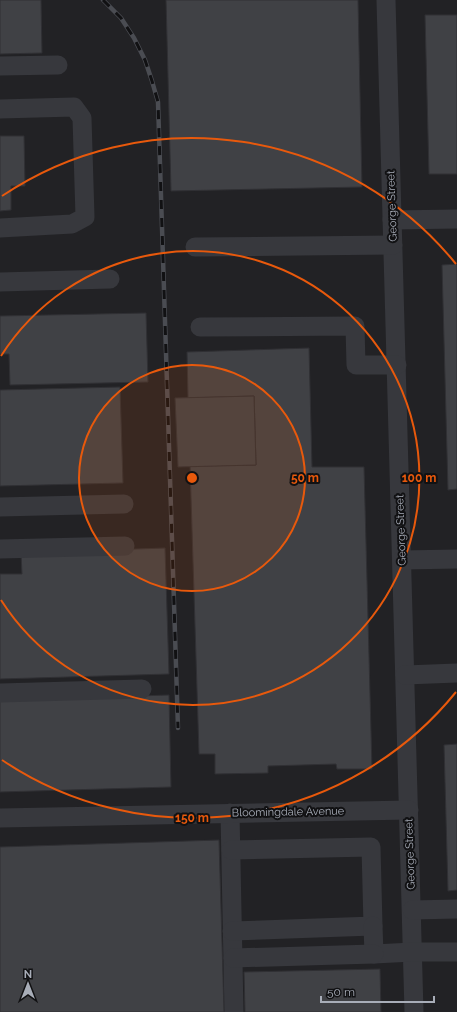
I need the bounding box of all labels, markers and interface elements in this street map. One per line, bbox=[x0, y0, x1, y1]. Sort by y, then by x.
street label: George Street bbox=[384, 170, 400, 242]
centre of rings bbox=[185, 471, 199, 485]
text: 50 m bbox=[291, 471, 319, 485]
text: 100 m bbox=[402, 471, 436, 485]
street label: George Street bbox=[393, 494, 409, 566]
street label: Bloomingdale Avenue bbox=[232, 805, 345, 819]
text: 150 m bbox=[175, 811, 209, 825]
street label: George Street bbox=[402, 818, 418, 890]
north arrow bbox=[8, 964, 48, 1004]
text: N bbox=[24, 968, 32, 981]
scale bar bbox=[321, 978, 434, 1004]
text: 50 m bbox=[327, 985, 355, 999]

